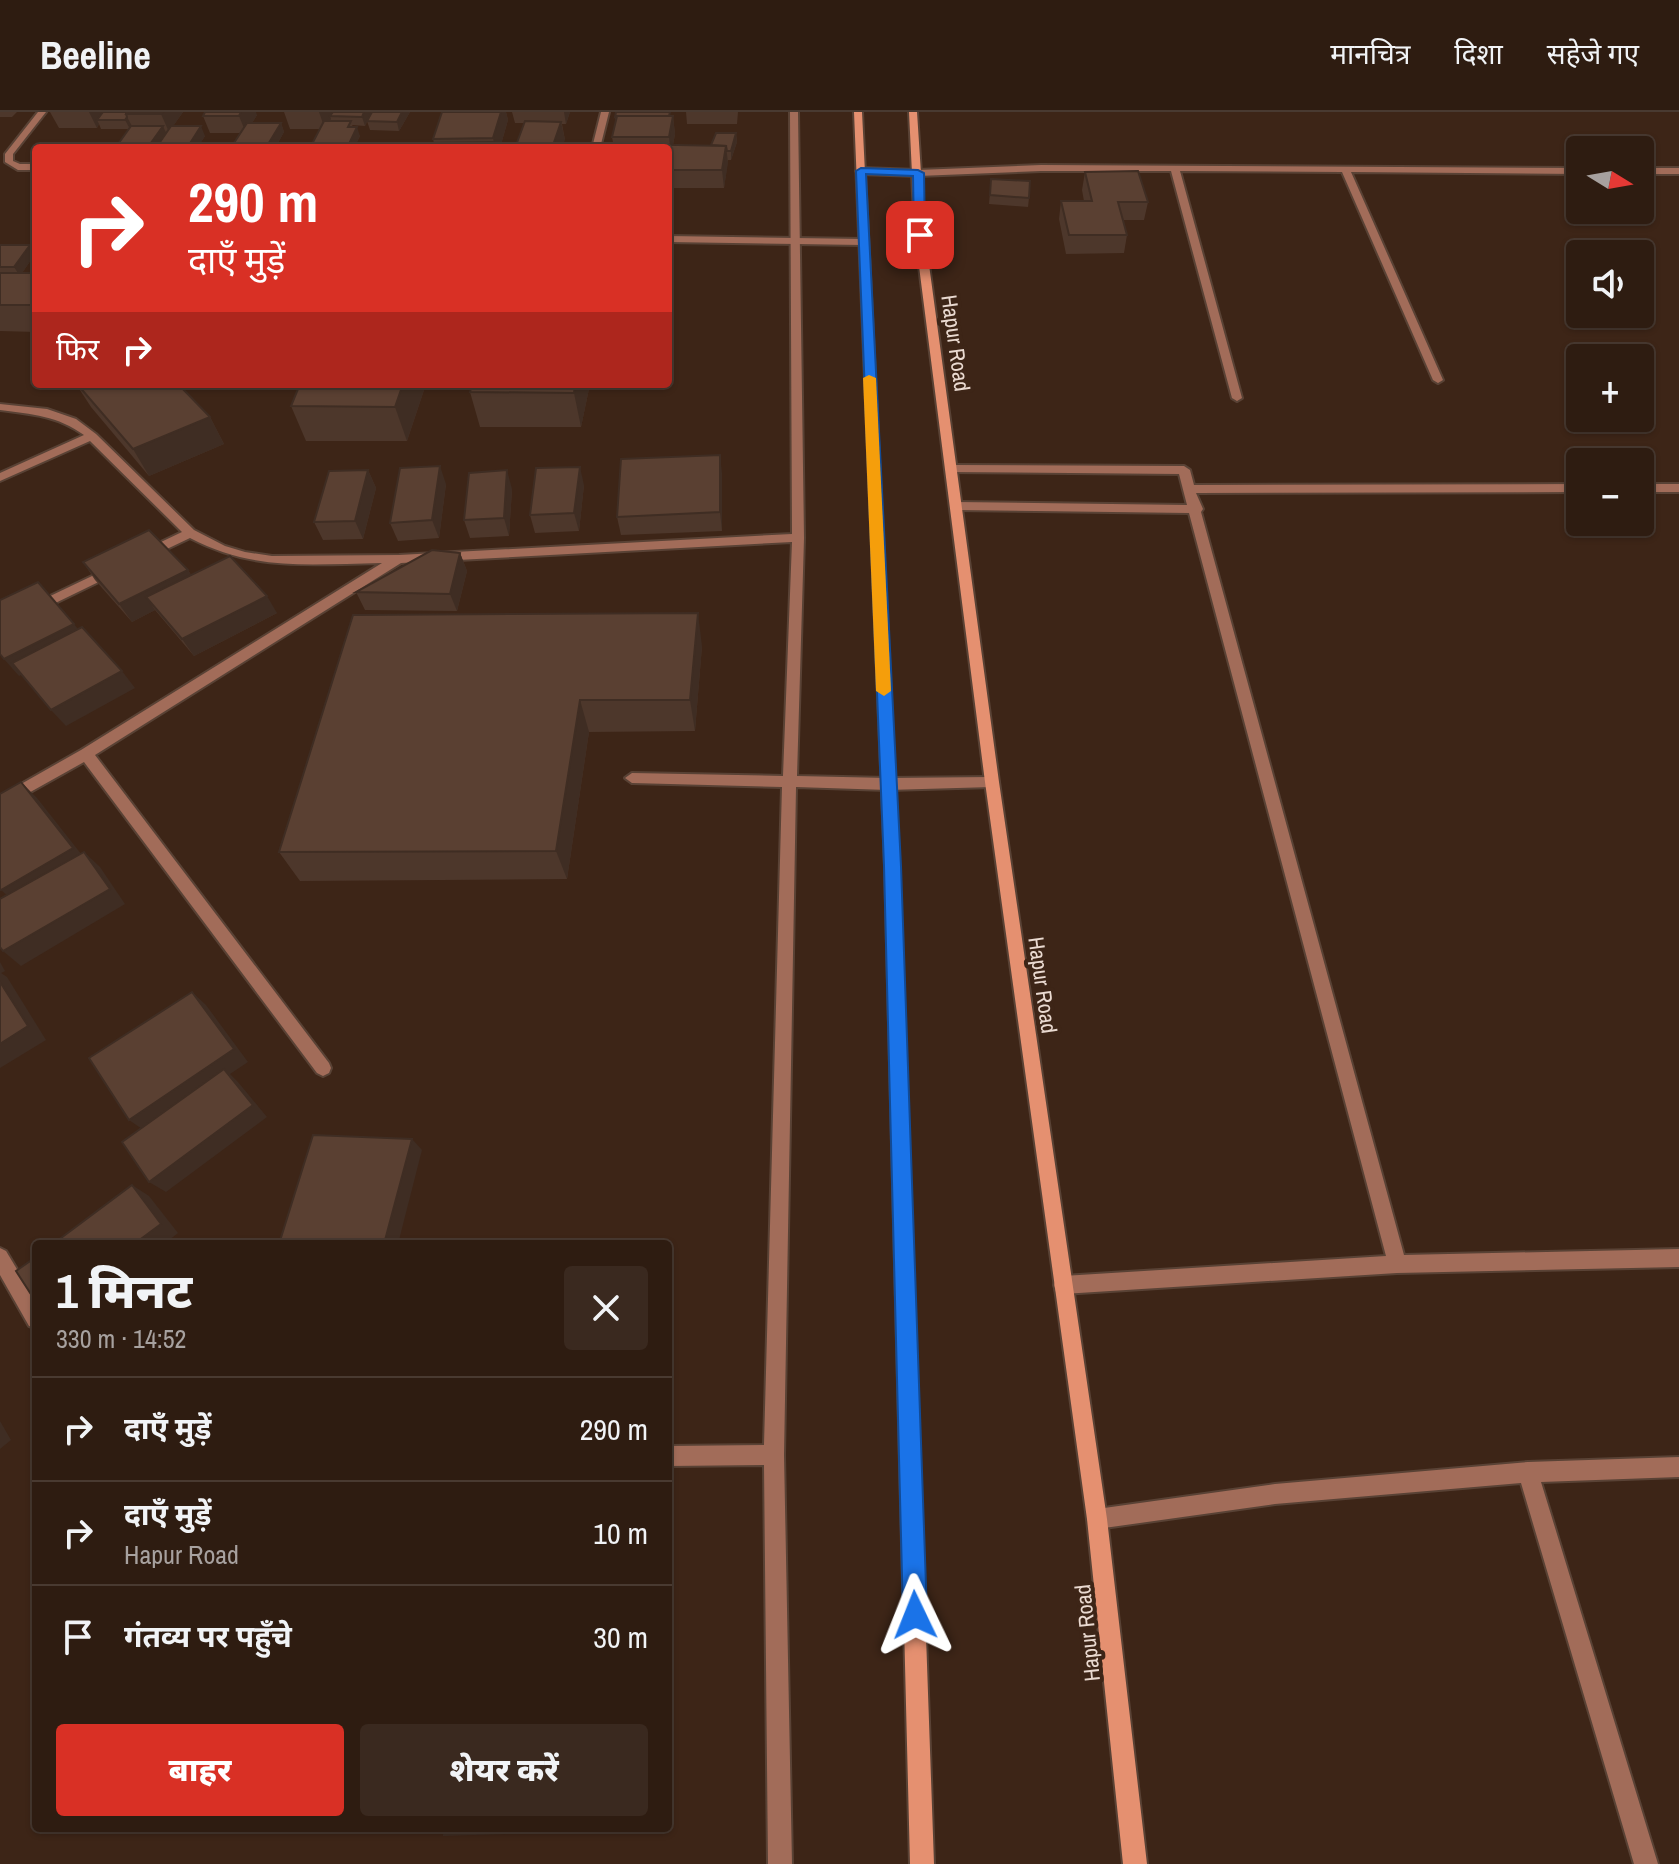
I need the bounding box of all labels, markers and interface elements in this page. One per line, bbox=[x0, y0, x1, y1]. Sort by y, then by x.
text: Beeline bbox=[40, 30, 151, 81]
text: मानचित्र bbox=[1330, 35, 1410, 73]
text: दिशा bbox=[1454, 35, 1503, 73]
text: सहेजे गए bbox=[1547, 35, 1639, 73]
north arrow bbox=[1566, 136, 1654, 224]
map controls bbox=[1566, 136, 1654, 536]
text: 290 m bbox=[188, 164, 318, 239]
icon: right bbox=[56, 176, 160, 280]
pin bbox=[886, 201, 954, 269]
icon: arrive bbox=[898, 213, 942, 257]
text: दाएँ मुड़ें bbox=[188, 236, 285, 284]
button: sound bbox=[1566, 240, 1654, 328]
street label: Hapur Road bbox=[934, 293, 978, 393]
icon: right bbox=[115, 328, 159, 372]
text: फिर bbox=[56, 329, 99, 369]
button: + bbox=[1566, 344, 1654, 432]
button: − bbox=[1566, 448, 1654, 536]
street label: Hapur Road bbox=[1021, 935, 1065, 1035]
text: 1 मिनट bbox=[56, 1258, 192, 1323]
button: close bbox=[564, 1266, 648, 1350]
text: 330 m · 14:52 bbox=[56, 1321, 186, 1356]
icon: right bbox=[56, 1407, 100, 1451]
text: दाएँ मुड़ें bbox=[124, 1408, 211, 1448]
text: 290 m bbox=[580, 1409, 648, 1449]
text: दाएँ मुड़ें bbox=[124, 1494, 211, 1534]
icon: right bbox=[56, 1511, 100, 1555]
text: 10 m bbox=[593, 1513, 648, 1553]
text: Hapur Road bbox=[124, 1537, 239, 1572]
position arrow bbox=[873, 1573, 957, 1657]
street label: Hapur Road bbox=[1067, 1583, 1107, 1683]
icon: arrive bbox=[56, 1615, 100, 1659]
text: गंतव्य पर पहुँचे bbox=[124, 1616, 292, 1656]
text: 30 m bbox=[593, 1617, 648, 1657]
button: बाहर bbox=[56, 1724, 344, 1816]
button: शेयर करें bbox=[360, 1724, 648, 1816]

